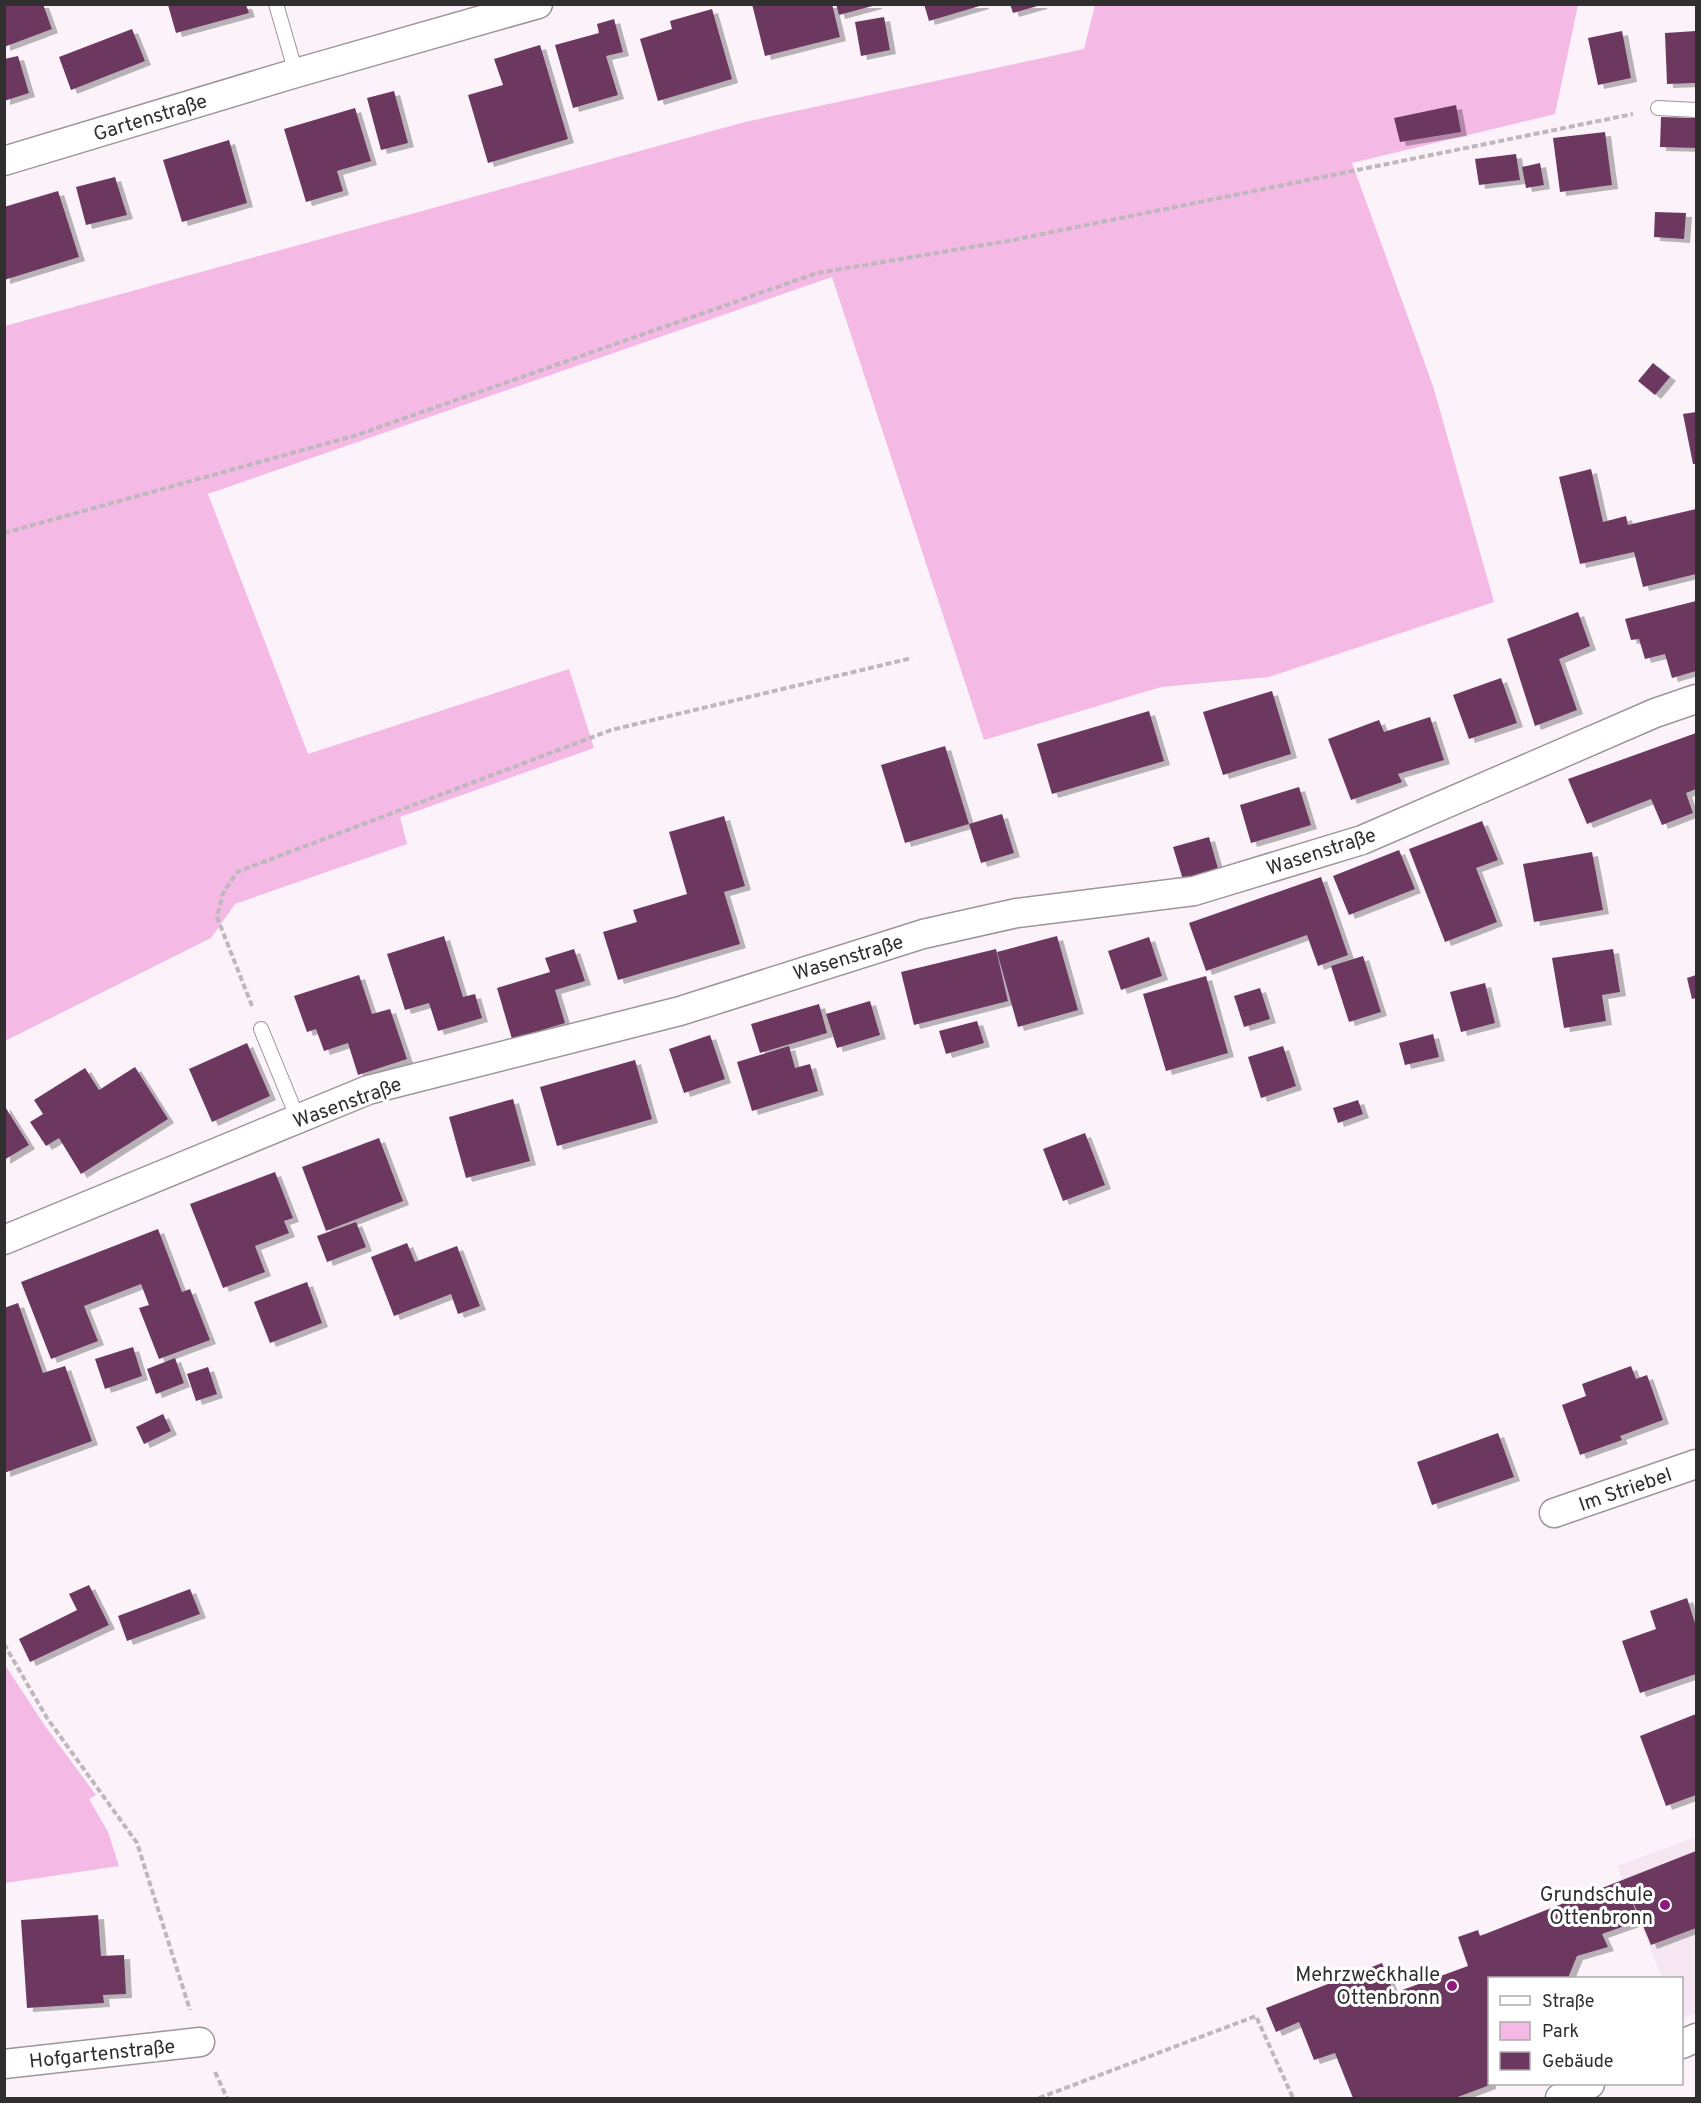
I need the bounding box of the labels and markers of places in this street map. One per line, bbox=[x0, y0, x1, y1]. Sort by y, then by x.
place label: Grundschule Ottenbronn bbox=[1540, 1883, 1653, 1932]
marker: Grundschule Ottenbronn bbox=[1658, 1898, 1672, 1912]
place label: Mehrzweckhalle Ottenbronn bbox=[1295, 1963, 1440, 2012]
marker: Mehrzweckhalle Ottenbronn bbox=[1445, 1979, 1459, 1993]

